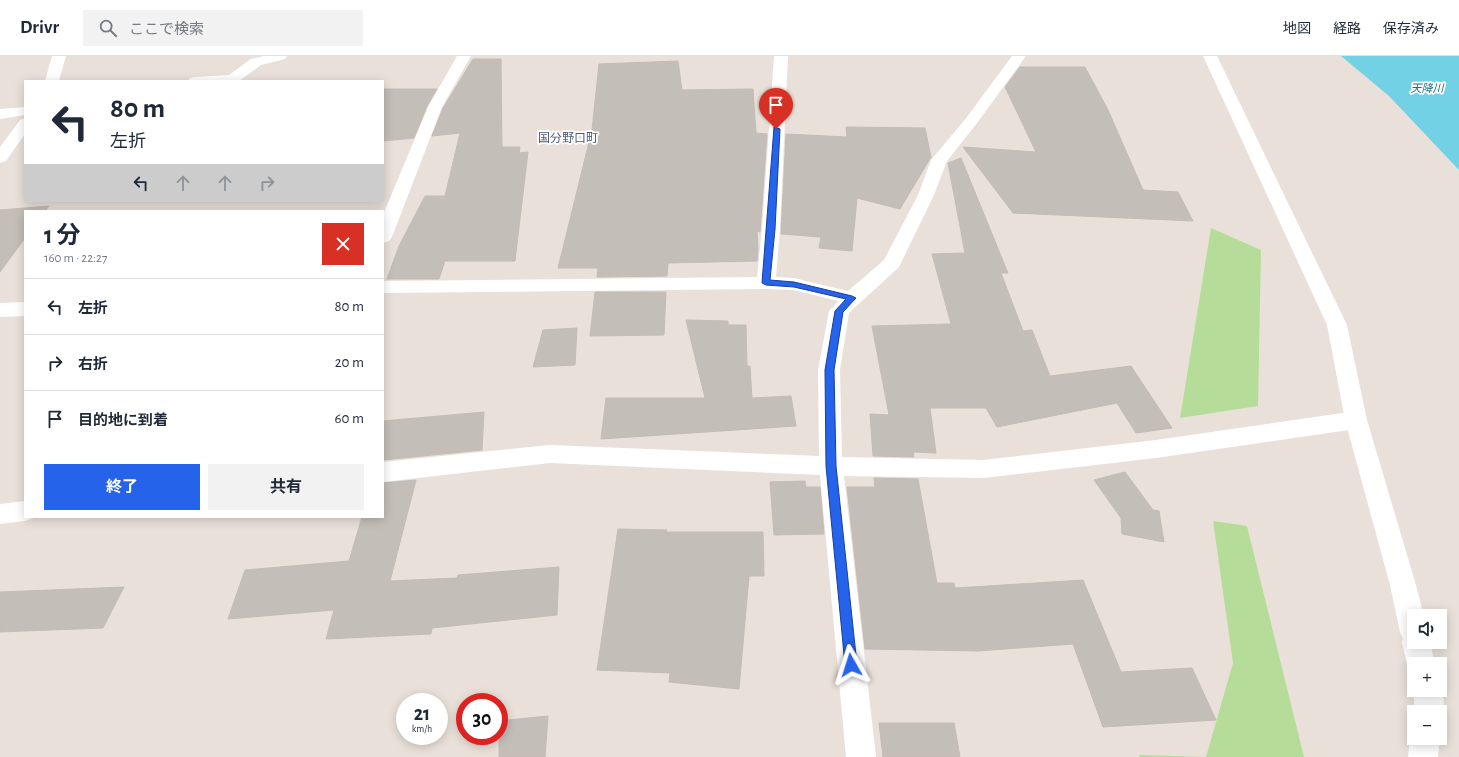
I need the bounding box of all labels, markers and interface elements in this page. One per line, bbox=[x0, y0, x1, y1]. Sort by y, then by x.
search box bbox=[83, 10, 363, 46]
icon: search bbox=[97, 17, 119, 39]
text: Drivr bbox=[20, 18, 59, 37]
text: ここで検索 bbox=[129, 22, 204, 37]
text: 地図 bbox=[1283, 22, 1311, 36]
text: 経路 bbox=[1333, 22, 1361, 36]
text: 保存済み bbox=[1383, 22, 1439, 36]
water label: 天降川 bbox=[1411, 82, 1444, 94]
pin bbox=[759, 88, 793, 129]
icon: arrive bbox=[765, 94, 787, 116]
text: 80 m bbox=[110, 95, 165, 123]
icon: left bbox=[44, 96, 96, 148]
district label: 国分野口町 bbox=[538, 131, 598, 144]
text: 左折 bbox=[110, 133, 146, 151]
icon: left bbox=[130, 172, 152, 194]
icon: ahead bbox=[172, 172, 194, 194]
icon: ahead bbox=[214, 172, 236, 194]
icon: right bbox=[256, 172, 278, 194]
button: close bbox=[322, 223, 364, 265]
text: 1 分 bbox=[44, 224, 80, 248]
text: 160 m · 22:27 bbox=[44, 252, 107, 265]
icon: left bbox=[44, 296, 66, 318]
text: 80 m bbox=[334, 299, 364, 314]
text: 左折 bbox=[78, 301, 108, 316]
icon: right bbox=[44, 352, 66, 374]
text: 20 m bbox=[335, 355, 364, 370]
text: 右折 bbox=[78, 357, 108, 372]
icon: arrive bbox=[44, 408, 66, 430]
text: 60 m bbox=[335, 411, 364, 426]
text: 目的地に到着 bbox=[78, 413, 168, 428]
button: 終了 bbox=[44, 464, 200, 510]
button: 共有 bbox=[208, 464, 364, 510]
map controls bbox=[1407, 609, 1447, 745]
button: sound bbox=[1407, 609, 1447, 649]
position arrow bbox=[830, 644, 872, 686]
button: + bbox=[1407, 657, 1447, 697]
speed limit sign: 30 bbox=[456, 693, 508, 745]
text: 21 bbox=[414, 704, 430, 724]
button: − bbox=[1407, 705, 1447, 745]
text: km/h bbox=[412, 724, 432, 734]

